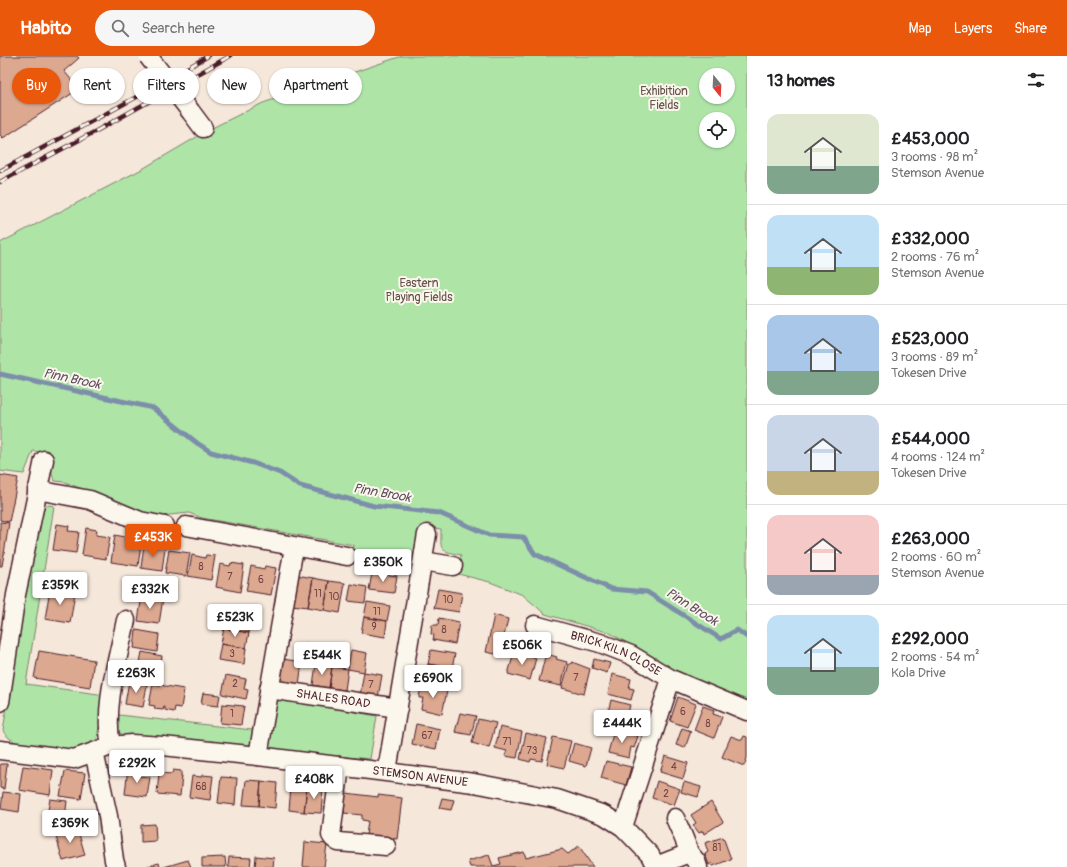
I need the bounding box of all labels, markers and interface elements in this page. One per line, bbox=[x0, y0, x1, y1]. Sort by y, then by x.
search box bbox=[95, 10, 375, 46]
text: Habito bbox=[20, 16, 71, 40]
icon: search bbox=[109, 17, 131, 39]
text: Search here bbox=[141, 19, 215, 38]
text: Map bbox=[909, 20, 932, 37]
text: Layers bbox=[954, 20, 992, 37]
text: Share bbox=[1014, 20, 1047, 37]
chip: Buy bbox=[12, 68, 61, 104]
chip: Rent bbox=[69, 68, 125, 104]
chip: Filters bbox=[133, 68, 199, 104]
chip: New bbox=[207, 68, 261, 104]
chip: Apartment bbox=[269, 68, 362, 104]
north arrow bbox=[699, 68, 735, 104]
map controls bbox=[699, 68, 735, 148]
icon: filters bbox=[1025, 69, 1047, 91]
text: 13 homes bbox=[767, 70, 835, 91]
park label: Exhibition Fields bbox=[640, 84, 688, 113]
button: locate bbox=[699, 112, 735, 148]
text: £453,000 bbox=[891, 128, 970, 149]
icon: home bbox=[799, 130, 847, 178]
text: 3 rooms · 98 m² bbox=[891, 149, 978, 165]
text: Stemson Avenue bbox=[891, 165, 984, 181]
text: £332,000 bbox=[891, 228, 970, 249]
icon: home bbox=[799, 231, 847, 279]
text: 2 rooms · 76 m² bbox=[891, 249, 979, 265]
text: Stemson Avenue bbox=[891, 265, 984, 281]
park label: Eastern Playing Fields bbox=[385, 276, 453, 305]
text: £523,000 bbox=[891, 328, 969, 349]
icon: home bbox=[799, 331, 847, 379]
text: 3 rooms · 89 m² bbox=[891, 349, 978, 365]
water label: Pinn Brook bbox=[42, 365, 104, 393]
text: Tokesen Drive bbox=[891, 365, 966, 381]
text: £544,000 bbox=[891, 428, 970, 449]
icon: home bbox=[799, 431, 847, 479]
text: 4 rooms · 124 m² bbox=[891, 449, 985, 465]
text: Tokesen Drive bbox=[891, 465, 966, 481]
water label: Pinn Brook bbox=[352, 480, 414, 506]
pin: £453K bbox=[125, 524, 181, 558]
text: £263,000 bbox=[891, 528, 970, 549]
text: £453K bbox=[134, 529, 172, 545]
icon: home bbox=[799, 531, 847, 579]
pin: £350K bbox=[355, 549, 411, 583]
text: 2 rooms · 60 m² bbox=[891, 549, 981, 565]
text: £350K bbox=[363, 554, 403, 570]
house number: 8 bbox=[198, 561, 204, 573]
text: Stemson Avenue bbox=[891, 565, 984, 581]
house number: 7 bbox=[227, 571, 233, 583]
pin: £359K bbox=[32, 572, 88, 606]
house number: 6 bbox=[258, 574, 264, 586]
pin: £332K bbox=[122, 576, 178, 610]
text: £359K bbox=[41, 577, 79, 593]
text: £332K bbox=[131, 581, 169, 597]
water label: Pinn Brook bbox=[663, 585, 722, 630]
house number: 11 bbox=[314, 588, 322, 600]
house number: 10 bbox=[329, 591, 340, 603]
house number: 10 bbox=[443, 594, 454, 606]
pin: £523K bbox=[207, 604, 263, 638]
house number: 11 bbox=[373, 606, 381, 618]
text: £523K bbox=[216, 609, 254, 625]
house number: 9 bbox=[371, 621, 377, 633]
house number: 8 bbox=[441, 624, 447, 636]
street label: BRICK KILN CLOSE bbox=[569, 628, 664, 679]
text: £292,000 bbox=[891, 628, 969, 649]
icon: home bbox=[799, 631, 847, 679]
pin: £506K bbox=[494, 632, 550, 666]
text: £506K bbox=[502, 637, 542, 653]
pin: £544K bbox=[294, 642, 350, 676]
text: £544K bbox=[303, 647, 341, 663]
house number: 3 bbox=[229, 648, 235, 660]
text: 2 rooms · 54 m² bbox=[891, 649, 979, 665]
pin: £263K bbox=[108, 660, 164, 694]
text: £263K bbox=[117, 665, 155, 681]
pin: £690K bbox=[405, 665, 461, 699]
text: Kola Drive bbox=[891, 665, 946, 681]
text: £690K bbox=[413, 670, 453, 686]
house number: 7 bbox=[573, 672, 579, 684]
house number: 2 bbox=[232, 678, 238, 690]
house number: 7 bbox=[368, 679, 374, 691]
street label: SHALES ROAD bbox=[295, 686, 372, 711]
house number: 6 bbox=[680, 706, 686, 718]
house number: 1 bbox=[230, 708, 234, 720]
pin: £444K bbox=[594, 710, 650, 744]
text: £444K bbox=[603, 715, 641, 731]
house number: 8 bbox=[705, 718, 711, 730]
house number: 67 bbox=[421, 730, 433, 742]
house number: 71 bbox=[502, 736, 512, 748]
house number: 73 bbox=[527, 745, 538, 757]
pin: £292K bbox=[109, 750, 165, 784]
text: £292K bbox=[118, 755, 156, 771]
house number: 4 bbox=[671, 761, 677, 773]
street label: STEMSON AVENUE bbox=[372, 763, 469, 790]
pin: £408K bbox=[286, 766, 342, 800]
text: £408K bbox=[294, 771, 334, 787]
house number: 68 bbox=[196, 781, 206, 793]
house number: 2 bbox=[663, 788, 669, 800]
pin: £369K bbox=[42, 810, 98, 844]
text: £369K bbox=[51, 815, 89, 831]
house number: 81 bbox=[713, 842, 722, 854]

